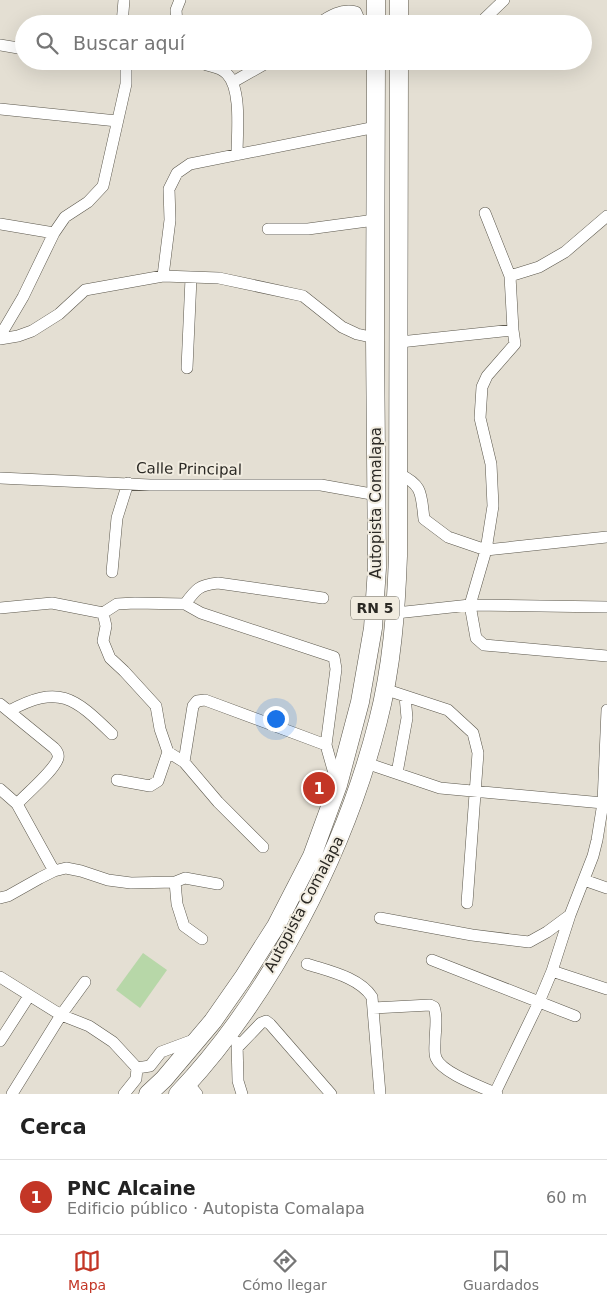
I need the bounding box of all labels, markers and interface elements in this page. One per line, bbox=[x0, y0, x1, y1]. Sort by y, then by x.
search box bbox=[15, 15, 592, 70]
icon: search bbox=[33, 29, 61, 57]
text: Buscar aquí bbox=[73, 32, 185, 54]
street label: Autopista Comalapa bbox=[367, 427, 385, 579]
street label: Calle Principal bbox=[136, 459, 242, 479]
road number: RN 5 bbox=[351, 596, 399, 620]
your location bbox=[263, 706, 289, 732]
pin: 1 bbox=[303, 769, 335, 807]
street label: Autopista Comalapa bbox=[260, 833, 348, 975]
text: Cerca bbox=[20, 1115, 87, 1139]
text: PNC Alcaine bbox=[67, 1177, 196, 1199]
text: 1 bbox=[30, 1188, 42, 1207]
text: 60 m bbox=[546, 1188, 587, 1207]
text: Edificio público · Autopista Comalapa bbox=[67, 1199, 365, 1218]
tab: Mapa bbox=[68, 1247, 106, 1293]
tab: Cómo llegar bbox=[242, 1247, 327, 1293]
tab: Guardados bbox=[463, 1247, 539, 1293]

